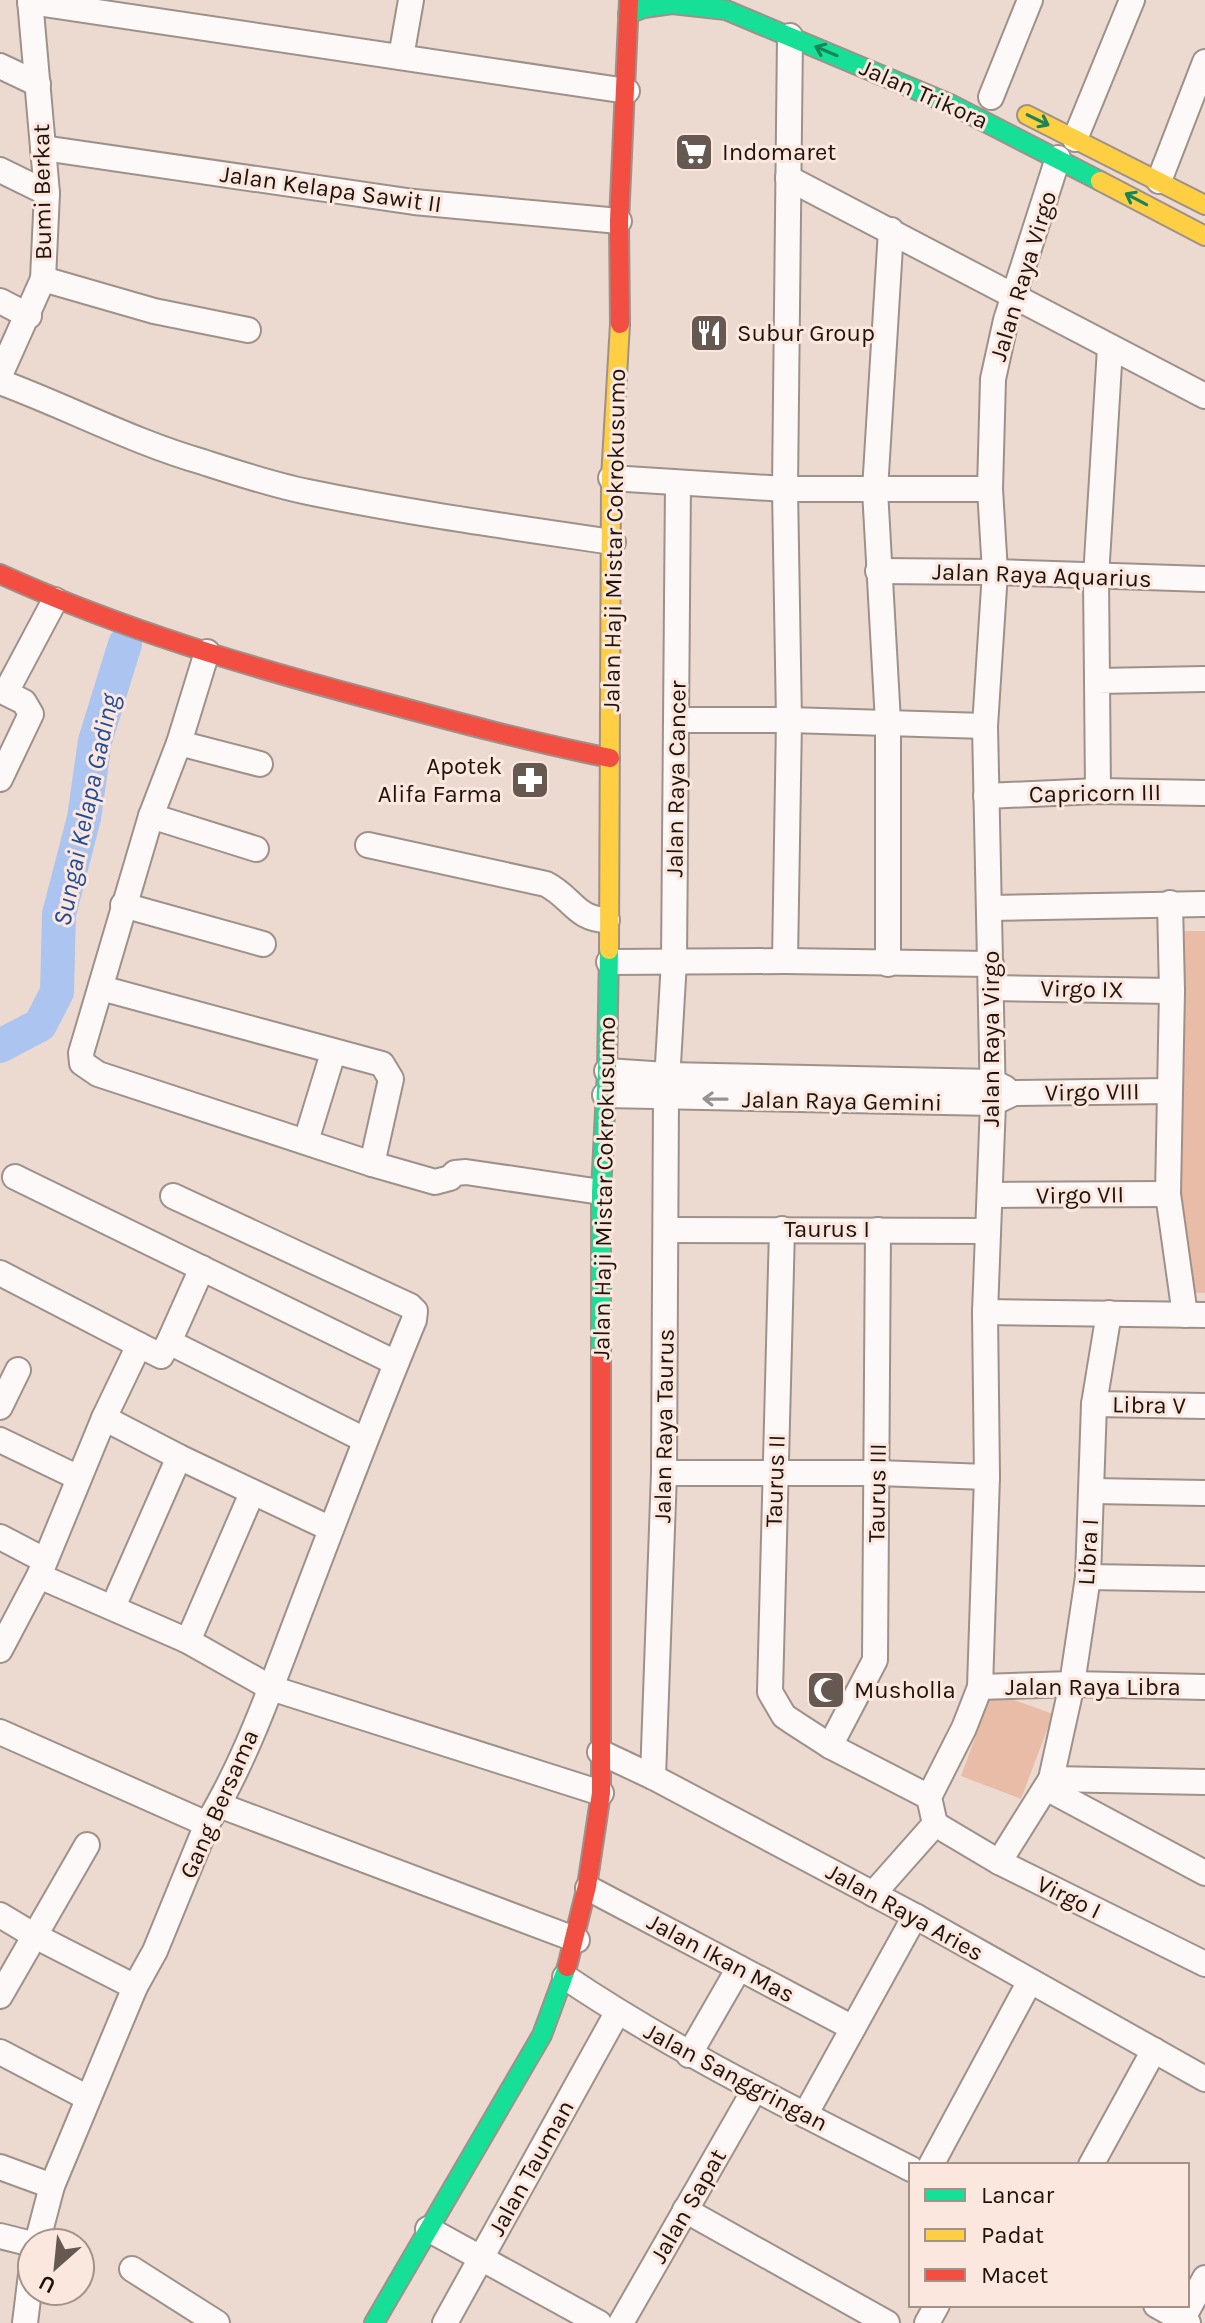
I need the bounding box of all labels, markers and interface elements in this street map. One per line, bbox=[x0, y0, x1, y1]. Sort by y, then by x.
one-way arrow bbox=[814, 42, 839, 57]
street label: Jalan Trikora bbox=[855, 53, 993, 135]
one-way arrow bbox=[1026, 113, 1050, 129]
street label: Bumi Berkat bbox=[27, 124, 57, 260]
supermarket icon: Indomaret bbox=[673, 131, 715, 173]
place label: Indomaret bbox=[722, 138, 836, 166]
street label: Jalan Kelapa Sawit II bbox=[219, 160, 443, 218]
street label: Jalan Raya Virgo bbox=[984, 187, 1062, 365]
one-way arrow bbox=[1125, 191, 1148, 207]
restaurant icon: Subur Group bbox=[688, 312, 730, 354]
place label: Subur Group bbox=[737, 319, 875, 347]
street label: Jalan Haji Mistar Cokrokusumo bbox=[597, 368, 631, 712]
street label: Jalan Raya Aquarius bbox=[932, 557, 1152, 593]
street label: Jalan Raya Cancer bbox=[660, 680, 692, 878]
water label: Sungai Kelapa Gading bbox=[46, 689, 126, 929]
place label: Apotek Alifa Farma bbox=[378, 752, 502, 808]
pharmacy icon: Apotek Alifa Farma bbox=[509, 759, 551, 801]
street label: Capricorn III bbox=[1029, 778, 1161, 808]
street label: Jalan Raya Virgo bbox=[977, 951, 1005, 1127]
street label: Virgo IX bbox=[1040, 974, 1124, 1004]
street label: Jalan Haji Mistar Cokrokusumo bbox=[587, 1016, 621, 1360]
street label: Virgo VIII bbox=[1044, 1077, 1140, 1107]
street label: Jalan Raya Gemini bbox=[742, 1085, 942, 1117]
one-way arrow bbox=[702, 1091, 729, 1106]
street label: Virgo VII bbox=[1036, 1180, 1124, 1210]
street label: Taurus I bbox=[784, 1215, 870, 1243]
street label: Jalan Raya Taurus bbox=[648, 1329, 680, 1523]
street label: Libra V bbox=[1112, 1390, 1187, 1420]
street label: Taurus II bbox=[759, 1434, 791, 1528]
street label: Taurus III bbox=[862, 1443, 892, 1543]
street label: Libra I bbox=[1072, 1518, 1104, 1586]
mosque icon: Musholla bbox=[805, 1669, 847, 1711]
street label: Jalan Raya Libra bbox=[1005, 1673, 1181, 1701]
place label: Musholla bbox=[854, 1676, 956, 1704]
street label: Gang Bersama bbox=[174, 1725, 264, 1883]
street label: Jalan Raya Aries bbox=[821, 1857, 989, 1967]
street label: Virgo I bbox=[1032, 1870, 1106, 1924]
street label: Jalan Ikan Mas bbox=[643, 1907, 799, 2009]
street label: Jalan Sanggringan bbox=[639, 2017, 833, 2137]
street label: Jalan Tauman bbox=[482, 2095, 580, 2241]
street label: Jalan Sapat bbox=[644, 2144, 732, 2268]
legend bbox=[909, 2163, 1189, 2307]
text: Lancar bbox=[981, 2181, 1055, 2209]
text: Padat bbox=[981, 2221, 1044, 2249]
north arrow bbox=[16, 2227, 96, 2307]
text: Macet bbox=[981, 2261, 1048, 2289]
text: U bbox=[35, 2269, 60, 2299]

